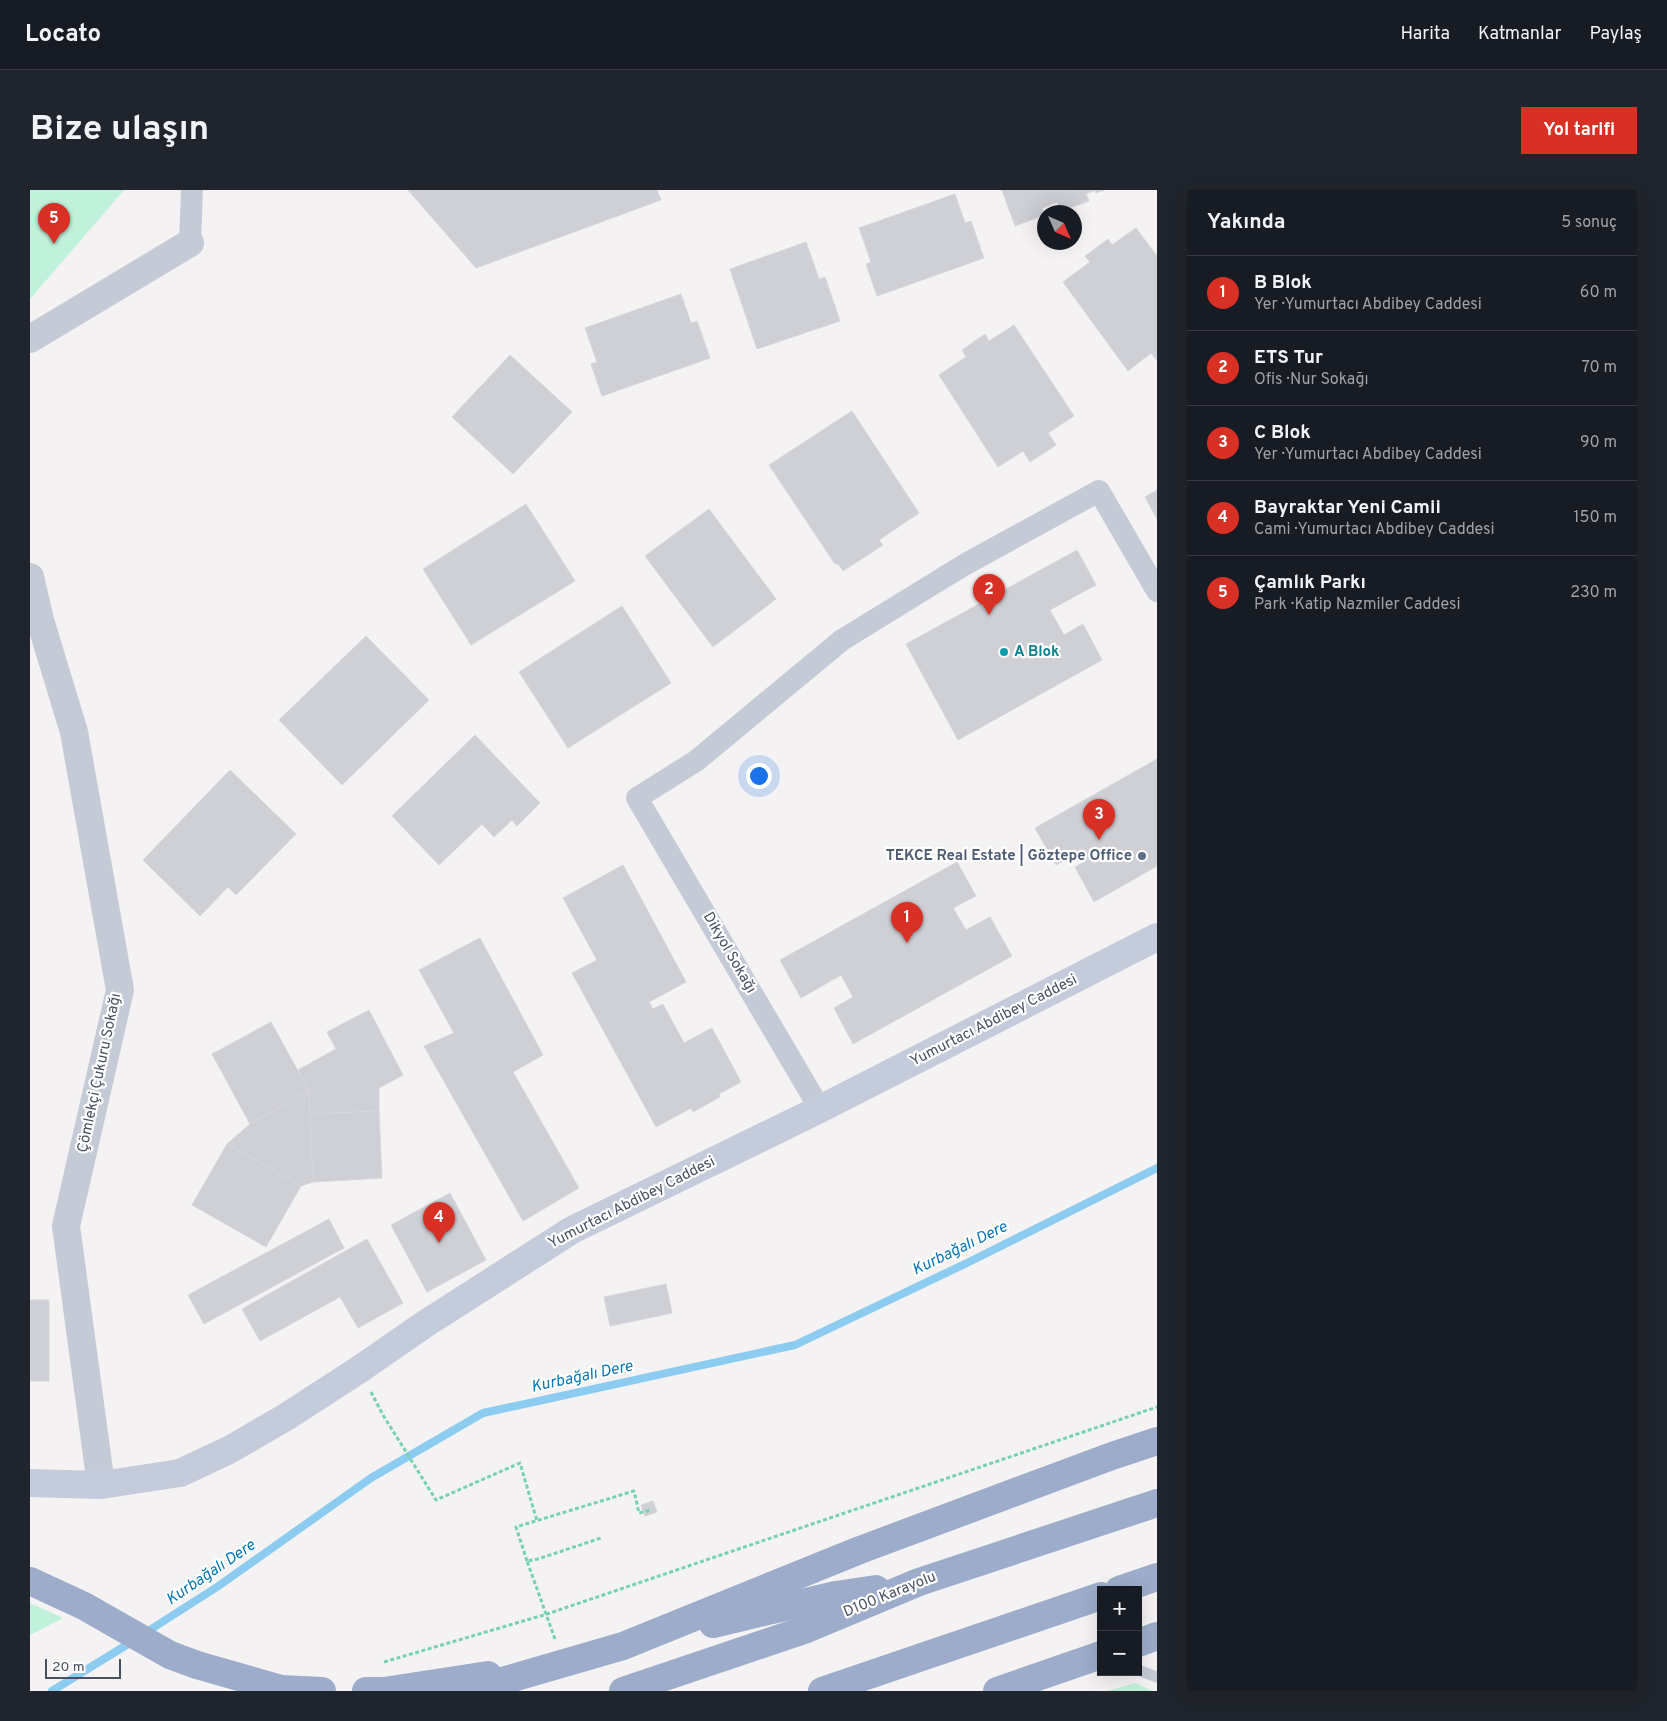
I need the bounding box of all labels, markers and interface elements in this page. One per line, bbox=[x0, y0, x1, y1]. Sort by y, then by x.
text: Locato bbox=[25, 20, 101, 50]
text: Harita bbox=[1401, 23, 1450, 46]
text: Katmanlar bbox=[1478, 23, 1561, 46]
text: Paylaş bbox=[1589, 23, 1642, 46]
button: Yol tarifi bbox=[1521, 107, 1637, 154]
text: Bize ulaşın bbox=[30, 108, 209, 152]
pin: 5 bbox=[38, 203, 70, 244]
north arrow bbox=[1037, 205, 1082, 250]
text: Yakında bbox=[1207, 209, 1286, 236]
text: 5 sonuç bbox=[1561, 213, 1617, 233]
text: B Blok bbox=[1254, 271, 1312, 295]
text: 1 bbox=[1220, 283, 1226, 303]
text: 60 m bbox=[1580, 283, 1617, 303]
text: Yer · Yumurtacı Abdibey Caddesi bbox=[1254, 295, 1482, 315]
text: ETS Tur bbox=[1254, 346, 1323, 370]
text: 2 bbox=[1218, 358, 1228, 378]
text: 70 m bbox=[1582, 358, 1617, 378]
text: Ofis · Nur Sokağı bbox=[1254, 370, 1369, 390]
text: C Blok bbox=[1254, 421, 1311, 445]
text: 3 bbox=[1218, 433, 1228, 453]
text: 90 m bbox=[1580, 433, 1617, 453]
text: Yer · Yumurtacı Abdibey Caddesi bbox=[1254, 445, 1482, 465]
text: Bayraktar Yeni Camii bbox=[1254, 496, 1441, 520]
text: 4 bbox=[1218, 508, 1228, 528]
text: 150 m bbox=[1574, 508, 1617, 528]
text: Cami · Yumurtacı Abdibey Caddesi bbox=[1254, 520, 1495, 540]
text: Çamlık Parkı bbox=[1254, 571, 1366, 595]
pin: 2 bbox=[973, 574, 1005, 615]
text: 5 bbox=[1218, 583, 1228, 603]
text: 230 m bbox=[1570, 583, 1617, 603]
text: Park · Katip Nazmiler Caddesi bbox=[1254, 595, 1461, 615]
place label: A Blok bbox=[1014, 643, 1060, 662]
marker: A Blok bbox=[998, 646, 1010, 658]
your location bbox=[746, 763, 772, 789]
pin: 3 bbox=[1083, 799, 1115, 840]
place label: TEKCE Real Estate | Göztepe Office bbox=[886, 844, 1132, 866]
marker: TEKCE Real Estate | Göztepe Office bbox=[1136, 850, 1148, 862]
pin: 1 bbox=[891, 902, 923, 943]
street label: Dikyol Sokağı bbox=[698, 909, 760, 997]
street label: Yumurtacı Abdibey Caddesi bbox=[907, 971, 1081, 1071]
street label: Çömlekçi Çukuru Sokağı bbox=[74, 992, 126, 1154]
street label: Yumurtacı Abdibey Caddesi bbox=[545, 1153, 719, 1253]
pin: 4 bbox=[423, 1202, 455, 1243]
water label: Kurbağalı Dere bbox=[909, 1217, 1011, 1281]
water label: Kurbağalı Dere bbox=[529, 1356, 635, 1398]
water label: Kurbağalı Dere bbox=[163, 1535, 260, 1610]
street label: D100 Karayolu bbox=[841, 1568, 939, 1622]
map controls bbox=[1097, 1586, 1142, 1676]
button: + bbox=[1097, 1586, 1142, 1631]
button: − bbox=[1097, 1631, 1142, 1676]
scale bar bbox=[45, 1656, 121, 1679]
text: 20 m bbox=[52, 1659, 85, 1676]

